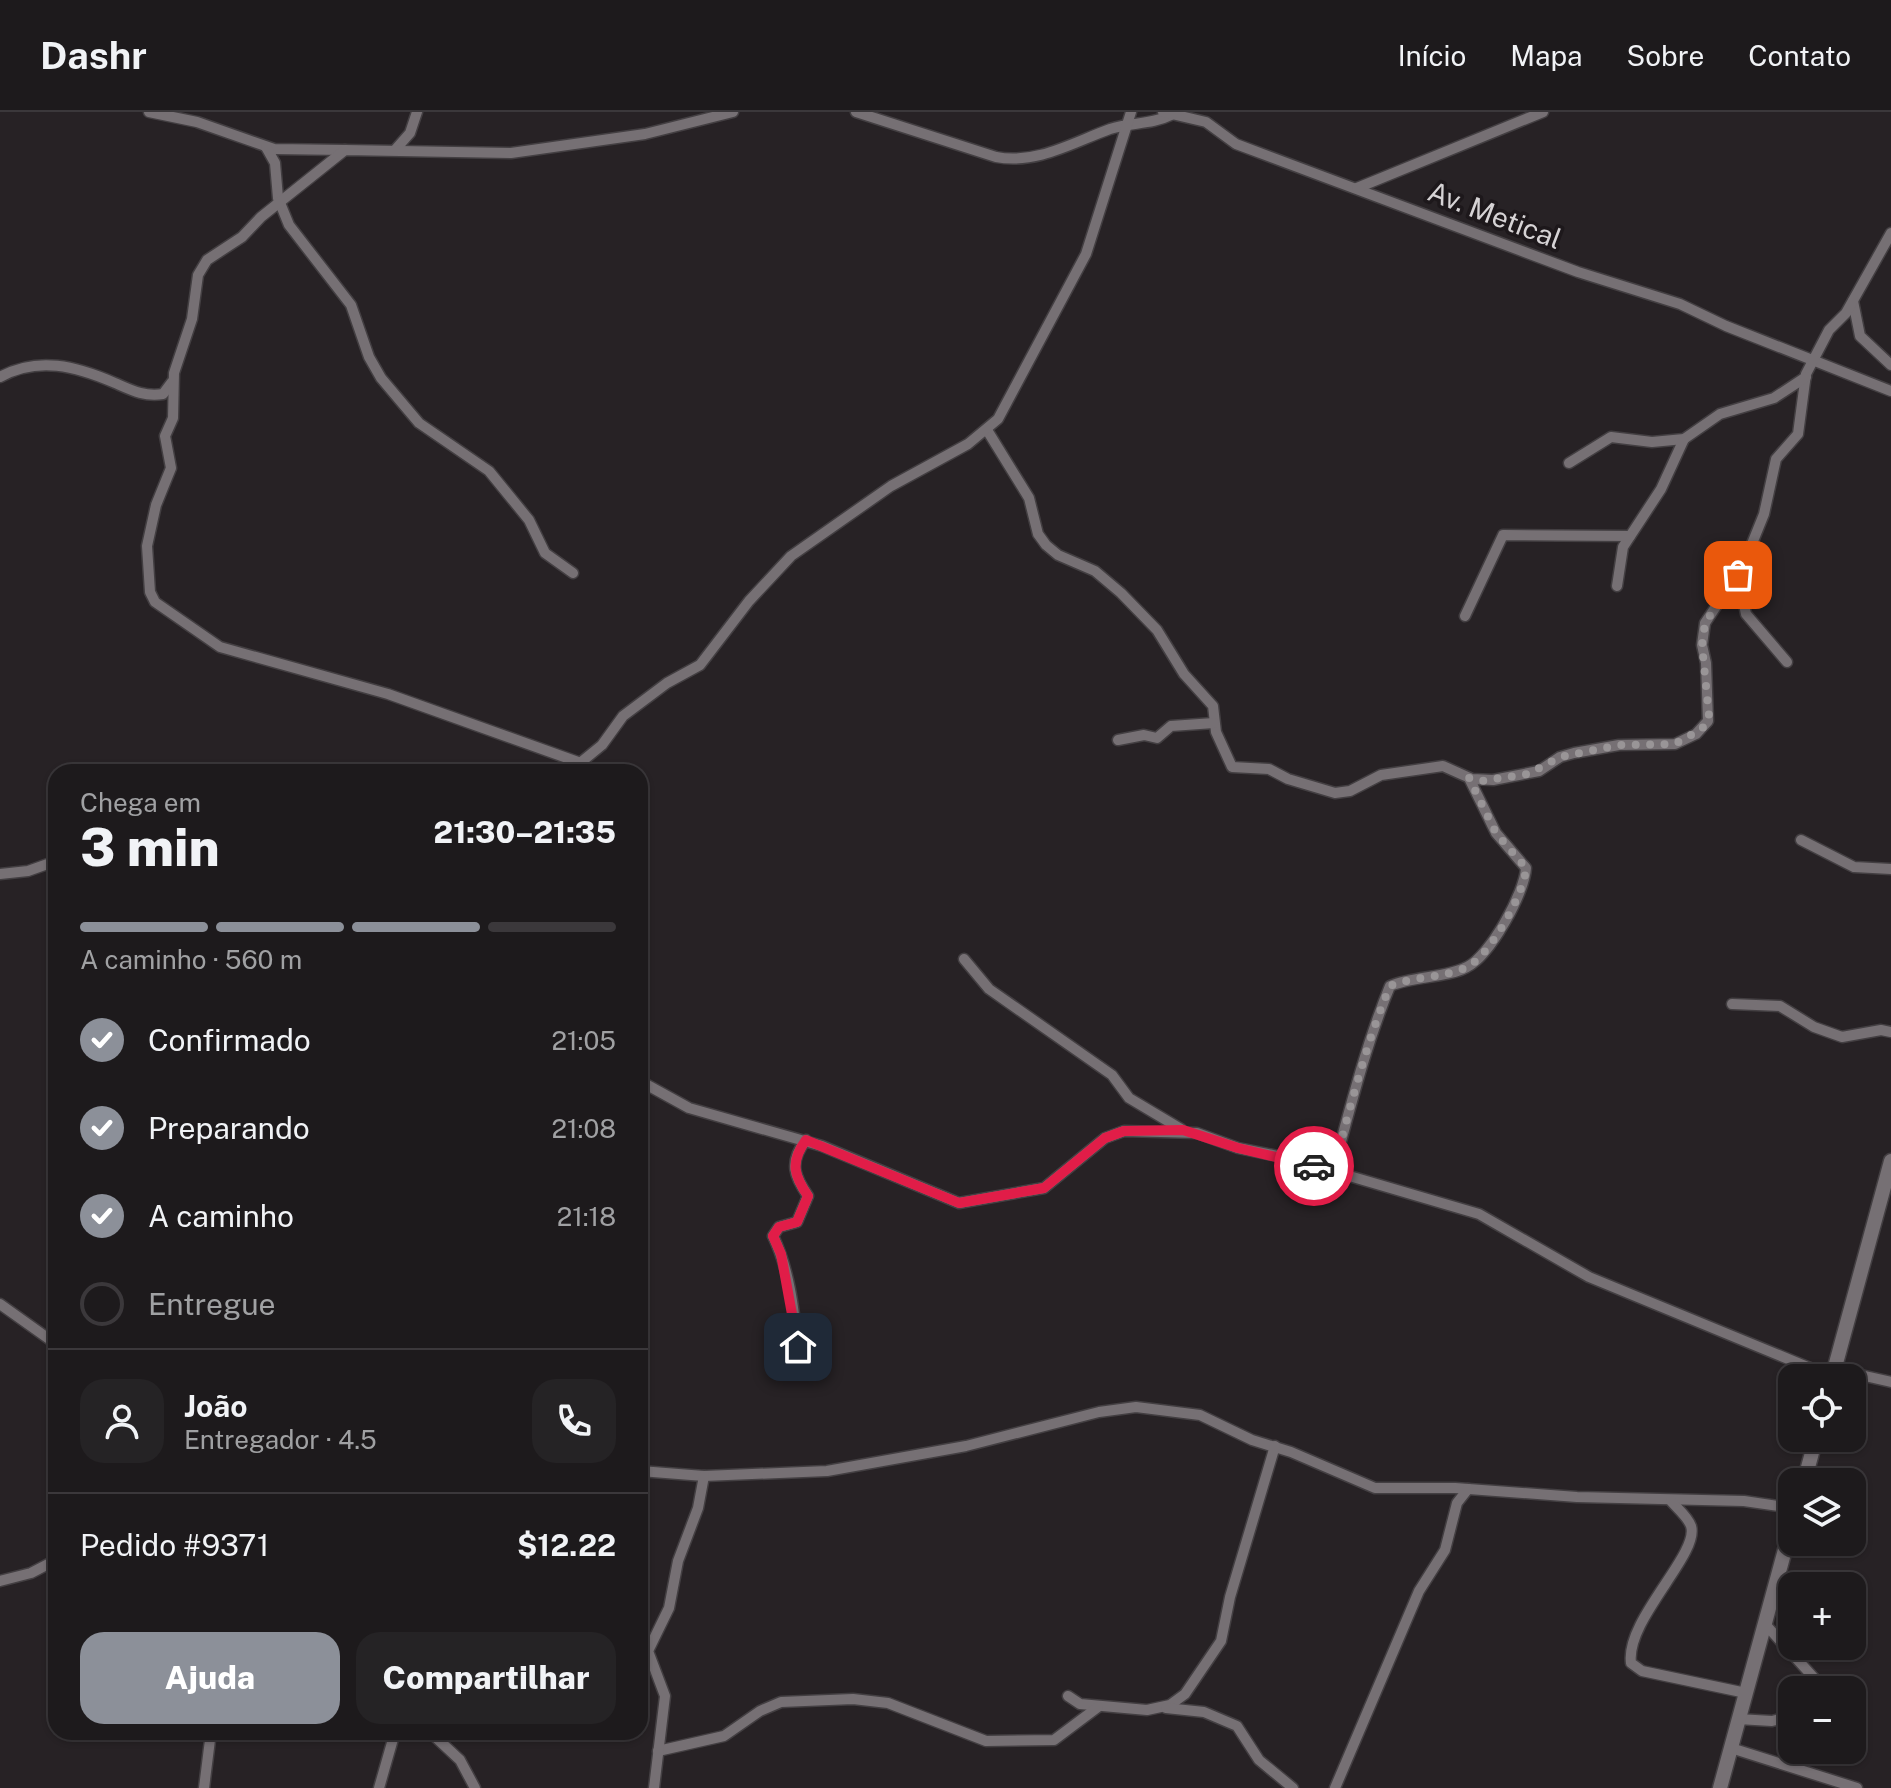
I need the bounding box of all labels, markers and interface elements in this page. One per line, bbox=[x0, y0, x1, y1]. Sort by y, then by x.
text: Dashr bbox=[40, 33, 147, 78]
text: Início bbox=[1398, 39, 1466, 72]
text: Mapa bbox=[1510, 39, 1582, 72]
text: Sobre bbox=[1626, 39, 1704, 72]
text: Contato bbox=[1748, 39, 1851, 72]
street label: Av. Metical bbox=[1424, 174, 1567, 255]
pin bbox=[1704, 541, 1772, 609]
icon: bag bbox=[1716, 553, 1760, 597]
text: Chega em bbox=[80, 787, 201, 818]
text: 21:30–21:35 bbox=[434, 814, 616, 850]
text: 3 min bbox=[80, 817, 220, 878]
text: A caminho · 560 m bbox=[80, 944, 302, 975]
icon: check bbox=[80, 1018, 124, 1062]
text: Confirmado bbox=[148, 1022, 311, 1058]
text: 21:05 bbox=[551, 1025, 616, 1056]
icon: check bbox=[80, 1106, 124, 1150]
text: Preparando bbox=[148, 1110, 310, 1146]
text: 21:08 bbox=[551, 1113, 616, 1144]
courier bbox=[1274, 1126, 1354, 1206]
icon: car bbox=[1292, 1144, 1336, 1188]
icon: check bbox=[80, 1194, 124, 1238]
text: A caminho bbox=[148, 1198, 294, 1234]
text: 21:18 bbox=[557, 1201, 616, 1232]
text: Entregue bbox=[148, 1286, 276, 1322]
pin bbox=[764, 1313, 832, 1381]
icon: home bbox=[776, 1325, 820, 1369]
map controls bbox=[1778, 1364, 1866, 1764]
button: locate bbox=[1778, 1364, 1866, 1452]
button: person bbox=[80, 1379, 164, 1463]
button: phone bbox=[532, 1379, 616, 1463]
text: João bbox=[184, 1388, 248, 1424]
text: Entregador · 4.5 bbox=[184, 1424, 377, 1455]
button: layers bbox=[1778, 1468, 1866, 1556]
text: Pedido #9371 bbox=[80, 1527, 269, 1563]
text: $12.22 bbox=[517, 1527, 616, 1563]
button: + bbox=[1778, 1572, 1866, 1660]
button: Ajuda bbox=[80, 1632, 340, 1724]
button: Compartilhar bbox=[356, 1632, 616, 1724]
button: − bbox=[1778, 1676, 1866, 1764]

